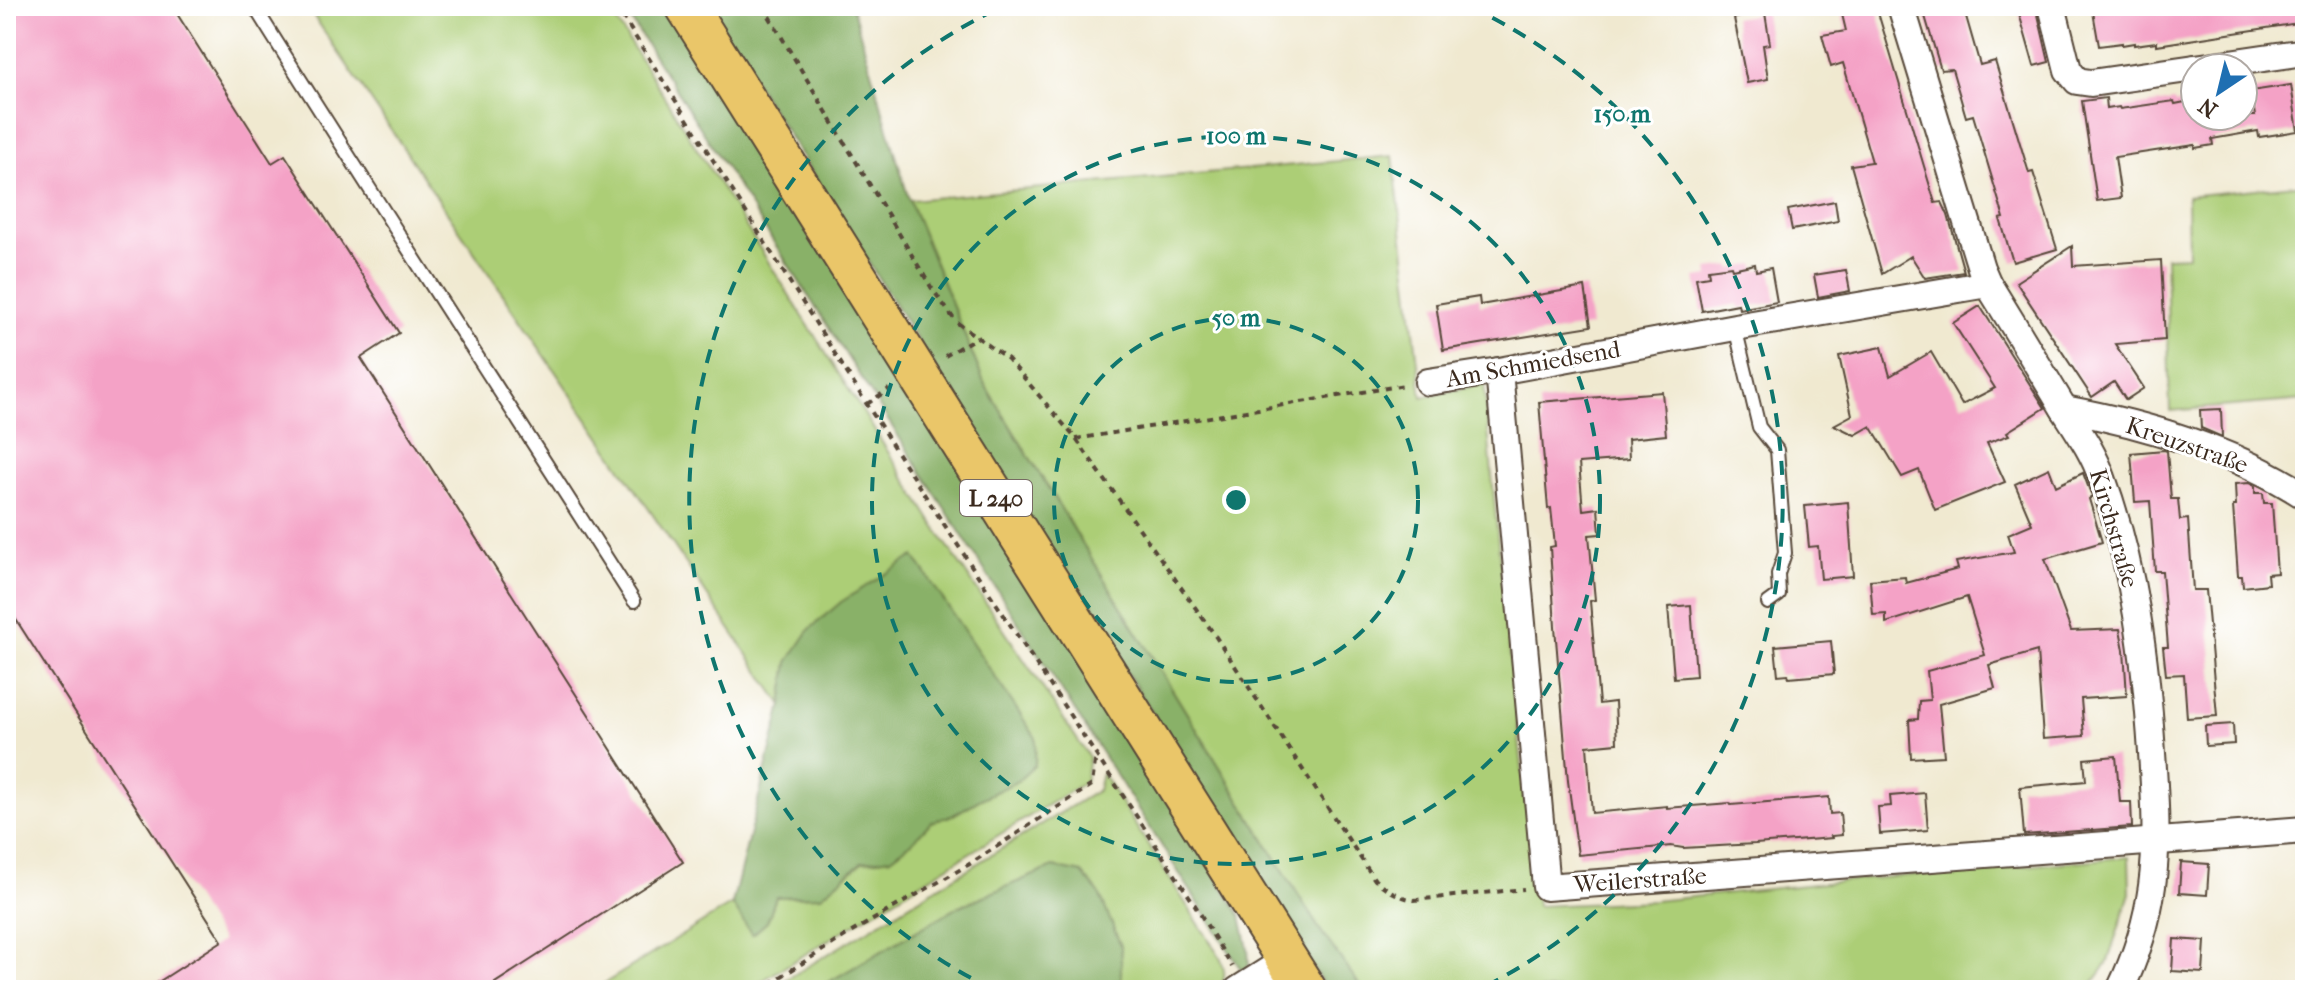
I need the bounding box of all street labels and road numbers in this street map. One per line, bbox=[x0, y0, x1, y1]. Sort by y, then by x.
street label: Am Schmiedsend bbox=[1443, 335, 1623, 393]
street label: Kreuzstraße bbox=[2122, 411, 2252, 479]
street label: Kirchstraße bbox=[2084, 465, 2144, 591]
road number: L 240 bbox=[960, 480, 1032, 516]
street label: Weilerstraße bbox=[1572, 861, 1708, 899]

